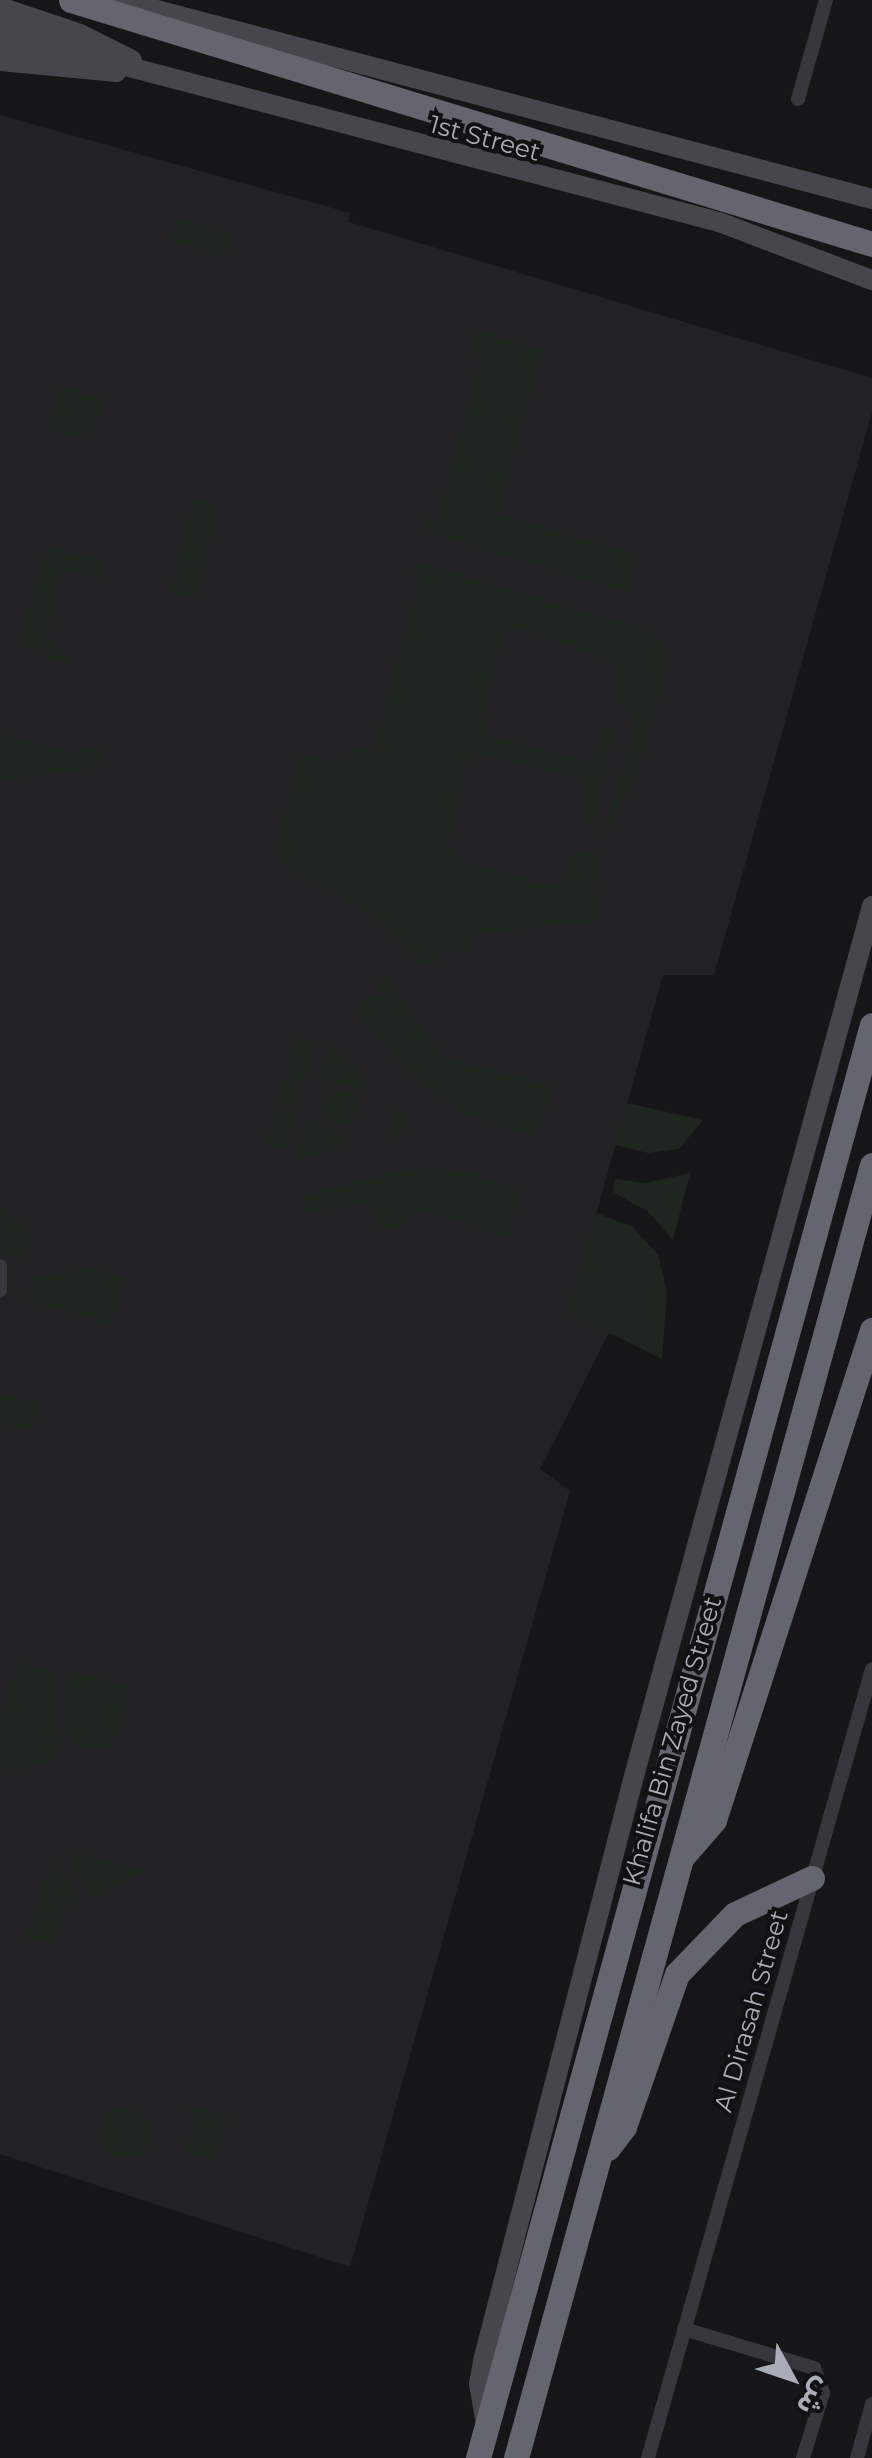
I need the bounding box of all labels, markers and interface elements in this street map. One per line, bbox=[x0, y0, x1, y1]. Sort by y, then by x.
street label: 1st Street bbox=[426, 109, 544, 167]
street label: Khalifa Bin Zayed Street bbox=[616, 1593, 728, 1889]
street label: Al Dirasah Street bbox=[708, 1907, 794, 2115]
north arrow bbox=[742, 2328, 842, 2428]
text: ش bbox=[790, 2372, 840, 2423]

